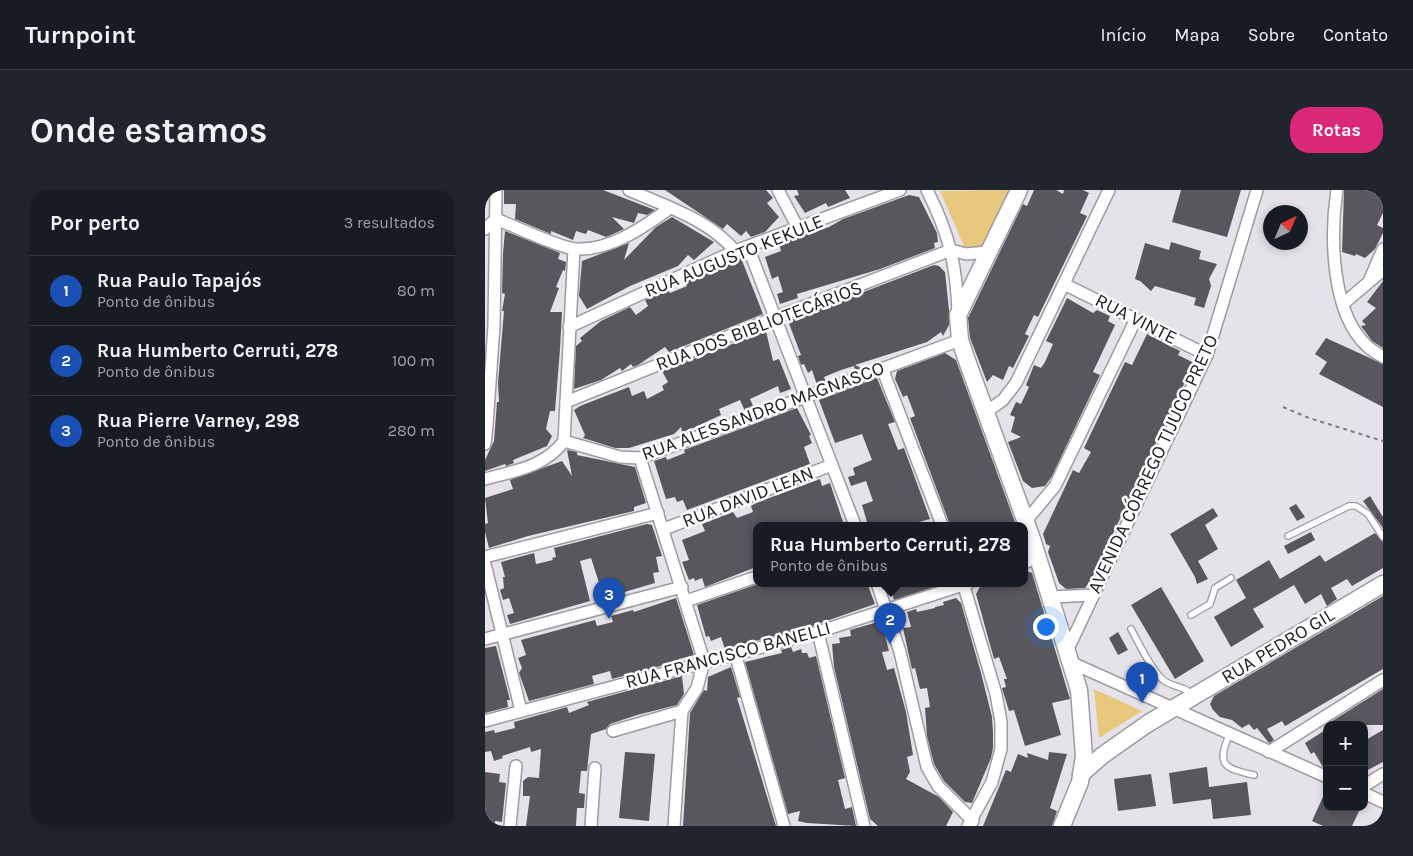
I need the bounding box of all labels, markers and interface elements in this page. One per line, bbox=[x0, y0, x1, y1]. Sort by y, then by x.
text: Turnpoint bbox=[25, 21, 136, 49]
text: Início bbox=[1100, 24, 1146, 46]
text: Mapa bbox=[1174, 24, 1220, 46]
text: Sobre bbox=[1248, 24, 1295, 46]
text: Contato bbox=[1323, 24, 1388, 46]
button: Rotas bbox=[1290, 107, 1383, 153]
text: Onde estamos bbox=[30, 110, 267, 151]
north arrow bbox=[1263, 205, 1308, 250]
street label: RUA AUGUSTO KEKULE bbox=[641, 210, 827, 302]
text: Por perto bbox=[50, 211, 140, 235]
text: 3 resultados bbox=[344, 213, 435, 232]
text: Rua Paulo Tapajós bbox=[97, 270, 262, 292]
street label: RUA DOS BIBLIOTECÁRIOS bbox=[652, 276, 865, 376]
text: 1 bbox=[63, 281, 69, 300]
text: 80 m bbox=[397, 281, 435, 300]
street label: RUA VINTE bbox=[1092, 289, 1180, 349]
text: Ponto de ônibus bbox=[97, 292, 215, 311]
street label: AVENIDA CÓRREGO TIJUCO PRETO bbox=[1082, 331, 1223, 597]
text: Rua Humberto Cerruti, 278 bbox=[97, 340, 338, 362]
text: 2 bbox=[61, 351, 71, 370]
text: 100 m bbox=[392, 351, 435, 370]
street label: RUA ALESSANDRO MAGNASCO bbox=[639, 357, 887, 465]
text: Ponto de ônibus bbox=[97, 362, 215, 381]
text: Rua Pierre Varney, 298 bbox=[97, 410, 300, 432]
text: 3 bbox=[61, 421, 71, 440]
text: 280 m bbox=[388, 421, 435, 440]
text: Ponto de ônibus bbox=[97, 432, 215, 451]
street label: RUA DAVID LEAN bbox=[679, 462, 817, 532]
popup bbox=[753, 522, 1028, 587]
text: Rua Humberto Cerruti, 278 bbox=[770, 534, 1011, 556]
text: Ponto de ônibus bbox=[770, 556, 888, 575]
pin: 3 bbox=[593, 578, 625, 619]
pin: 2 bbox=[874, 603, 906, 644]
street label: RUA PEDRO GIL bbox=[1217, 604, 1339, 688]
your location bbox=[1033, 614, 1059, 640]
street label: RUA FRANCISCO BANELLI bbox=[623, 617, 833, 693]
pin: 1 bbox=[1126, 662, 1158, 703]
map controls bbox=[1323, 721, 1368, 811]
button: + bbox=[1323, 721, 1368, 766]
button: − bbox=[1323, 766, 1368, 811]

